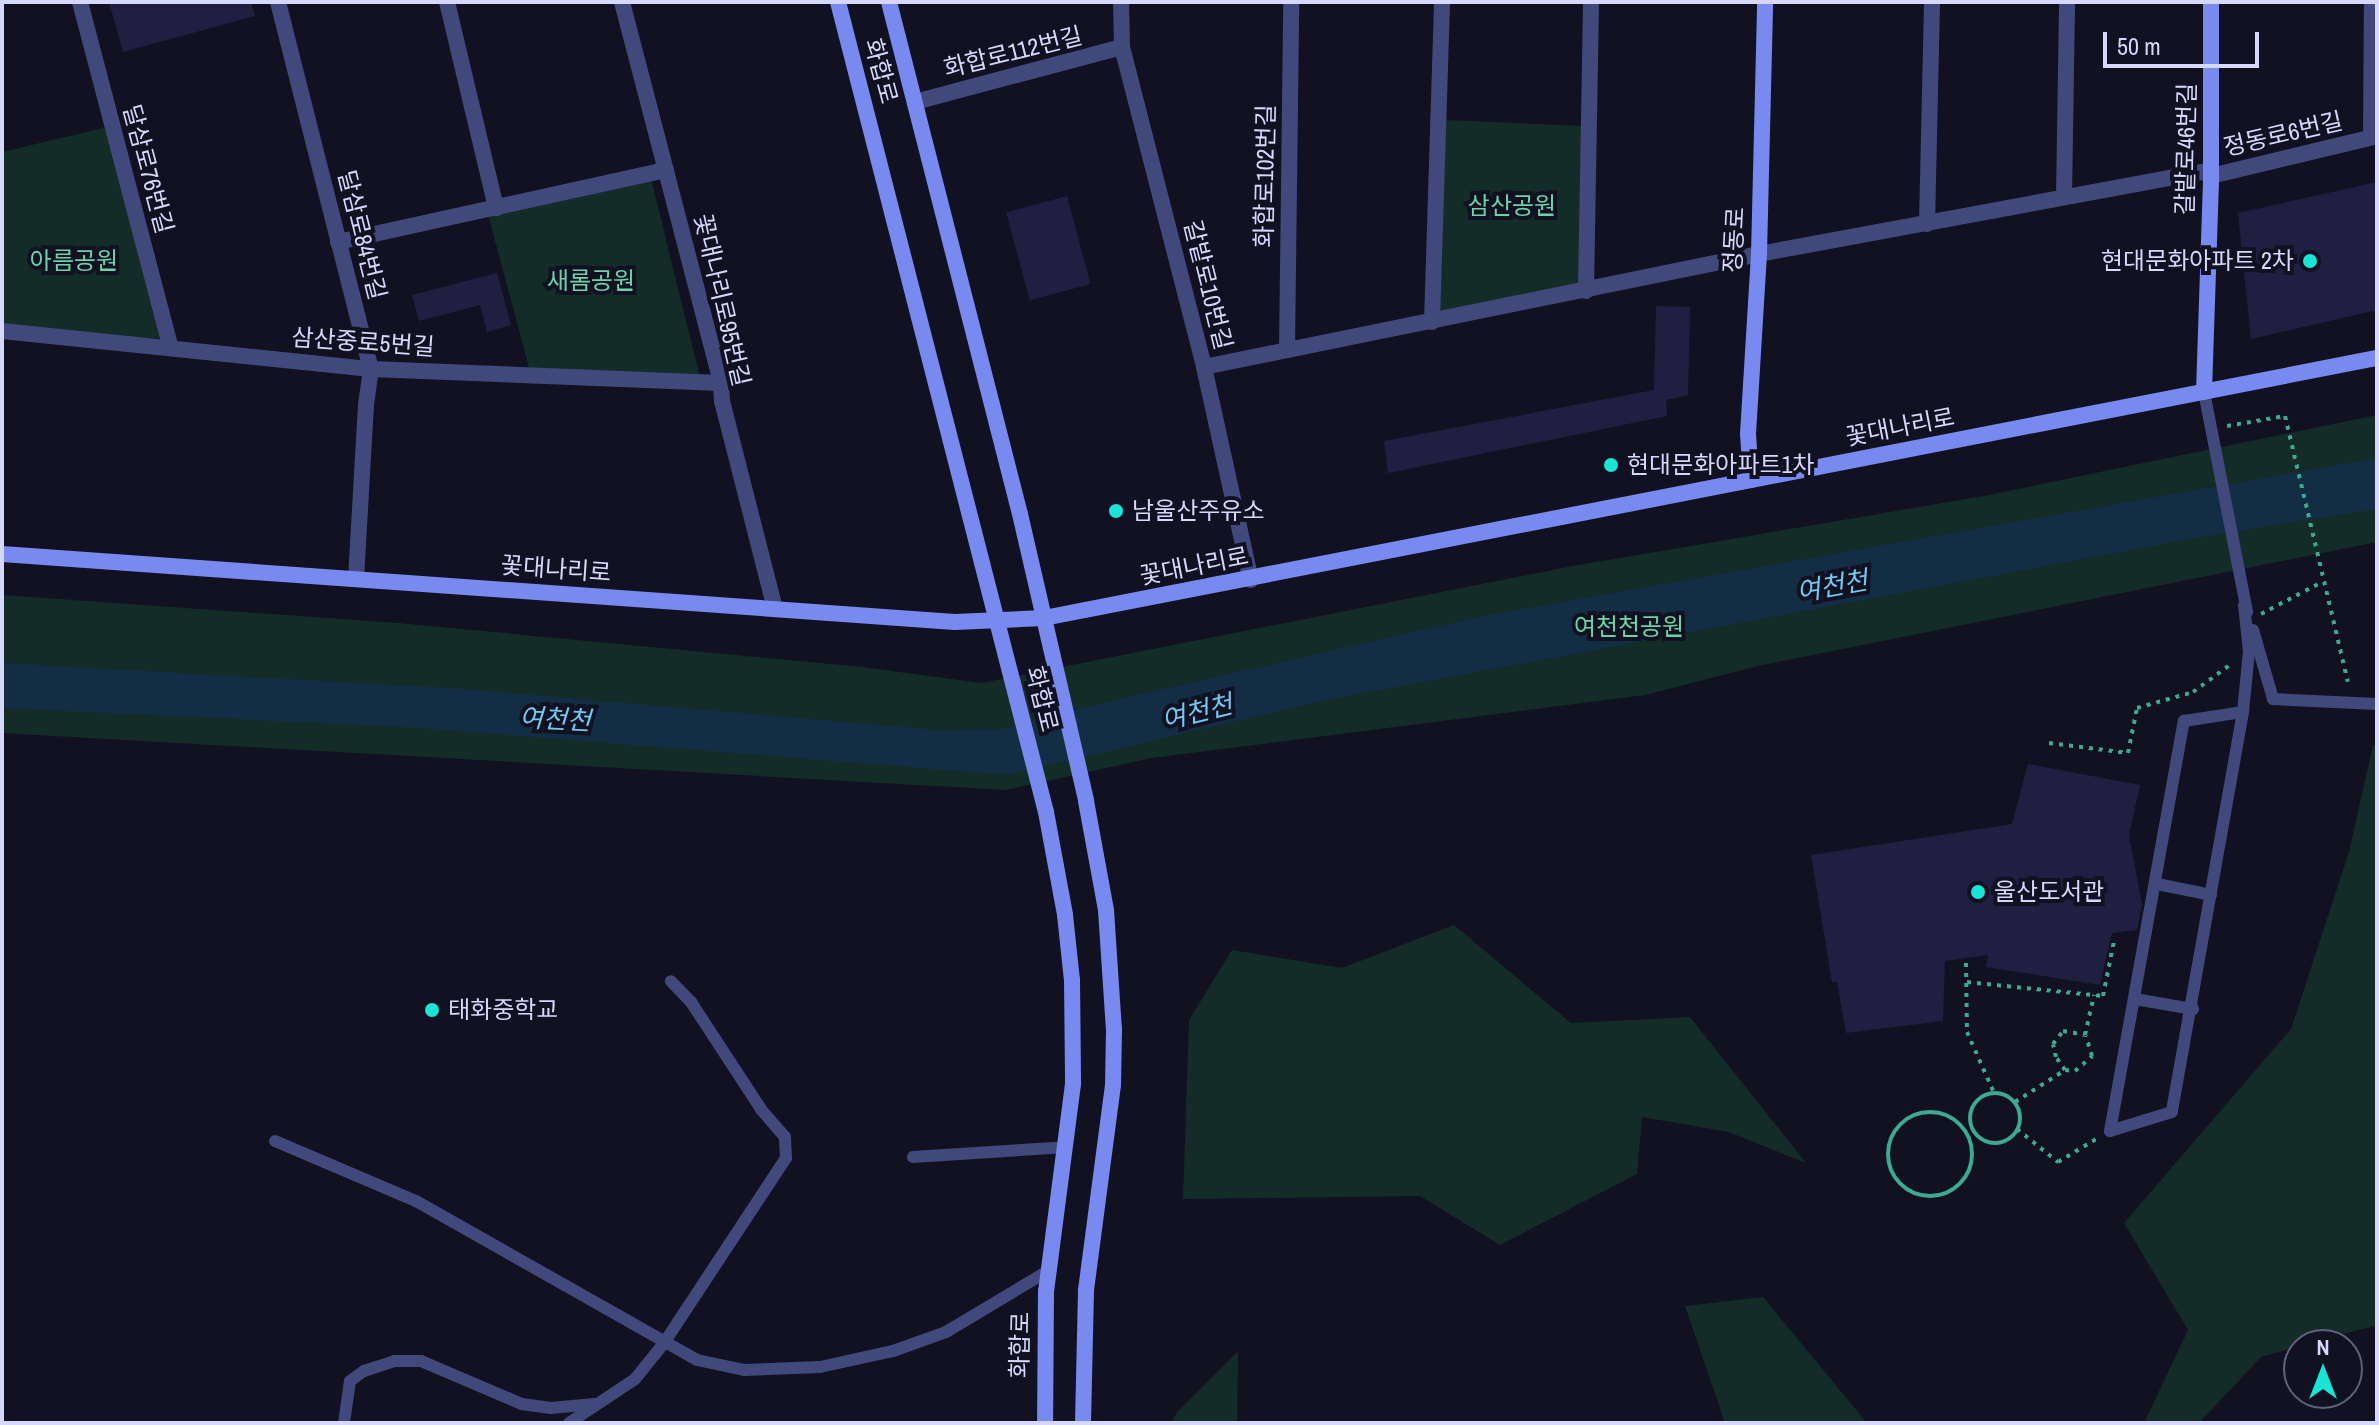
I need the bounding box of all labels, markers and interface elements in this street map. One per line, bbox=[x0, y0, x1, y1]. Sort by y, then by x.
scale bar bbox=[2107, 16, 2263, 66]
street label: 화합로112번길 bbox=[941, 21, 1085, 83]
text: 50 m bbox=[2117, 30, 2161, 62]
street label: 화합로 bbox=[859, 35, 903, 107]
street label: 갈밭로46번길 bbox=[2170, 83, 2202, 215]
street label: 달삼로76번길 bbox=[117, 101, 179, 237]
street label: 화합로102번길 bbox=[1249, 104, 1281, 248]
street label: 정동로6번길 bbox=[2221, 106, 2345, 162]
street label: 달삼로84번길 bbox=[332, 167, 392, 303]
park label: 삼산공원 bbox=[1468, 192, 1556, 220]
street label: 정동로 bbox=[1718, 206, 1750, 274]
street label: 꽃대나리로95번길 bbox=[688, 211, 756, 389]
street label: 갈밭로10번길 bbox=[1178, 217, 1238, 353]
park label: 아름공원 bbox=[30, 247, 118, 275]
place label: 현대문화아파트 2차 bbox=[2101, 247, 2294, 275]
marker: 현대문화아파트 2차 bbox=[2301, 252, 2319, 270]
park label: 새롬공원 bbox=[547, 267, 635, 295]
street label: 삼산중로5번길 bbox=[290, 323, 436, 361]
street label: 꽃대나리로 bbox=[1843, 402, 1957, 452]
place label: 현대문화아파트1차 bbox=[1627, 451, 1815, 479]
marker: 현대문화아파트1차 bbox=[1602, 456, 1620, 474]
place label: 남울산주유소 bbox=[1132, 497, 1264, 525]
marker: 남울산주유소 bbox=[1107, 502, 1125, 520]
street label: 꽃대나리로 bbox=[1137, 541, 1251, 591]
street label: 꽃대나리로 bbox=[500, 551, 612, 587]
water label: 여천천 bbox=[1794, 564, 1870, 608]
park label: 여천천공원 bbox=[1574, 613, 1684, 641]
street label: 화합로 bbox=[1020, 663, 1064, 735]
water label: 여천천 bbox=[1158, 688, 1236, 736]
water label: 여천천 bbox=[518, 702, 592, 736]
place label: 울산도서관 bbox=[1994, 878, 2104, 906]
marker: 울산도서관 bbox=[1969, 883, 1987, 901]
place label: 태화중학교 bbox=[448, 996, 558, 1024]
marker: 태화중학교 bbox=[423, 1001, 441, 1019]
street label: 화합로 bbox=[1005, 1312, 1035, 1378]
north arrow bbox=[2283, 1329, 2363, 1409]
text: N bbox=[2316, 1332, 2330, 1362]

